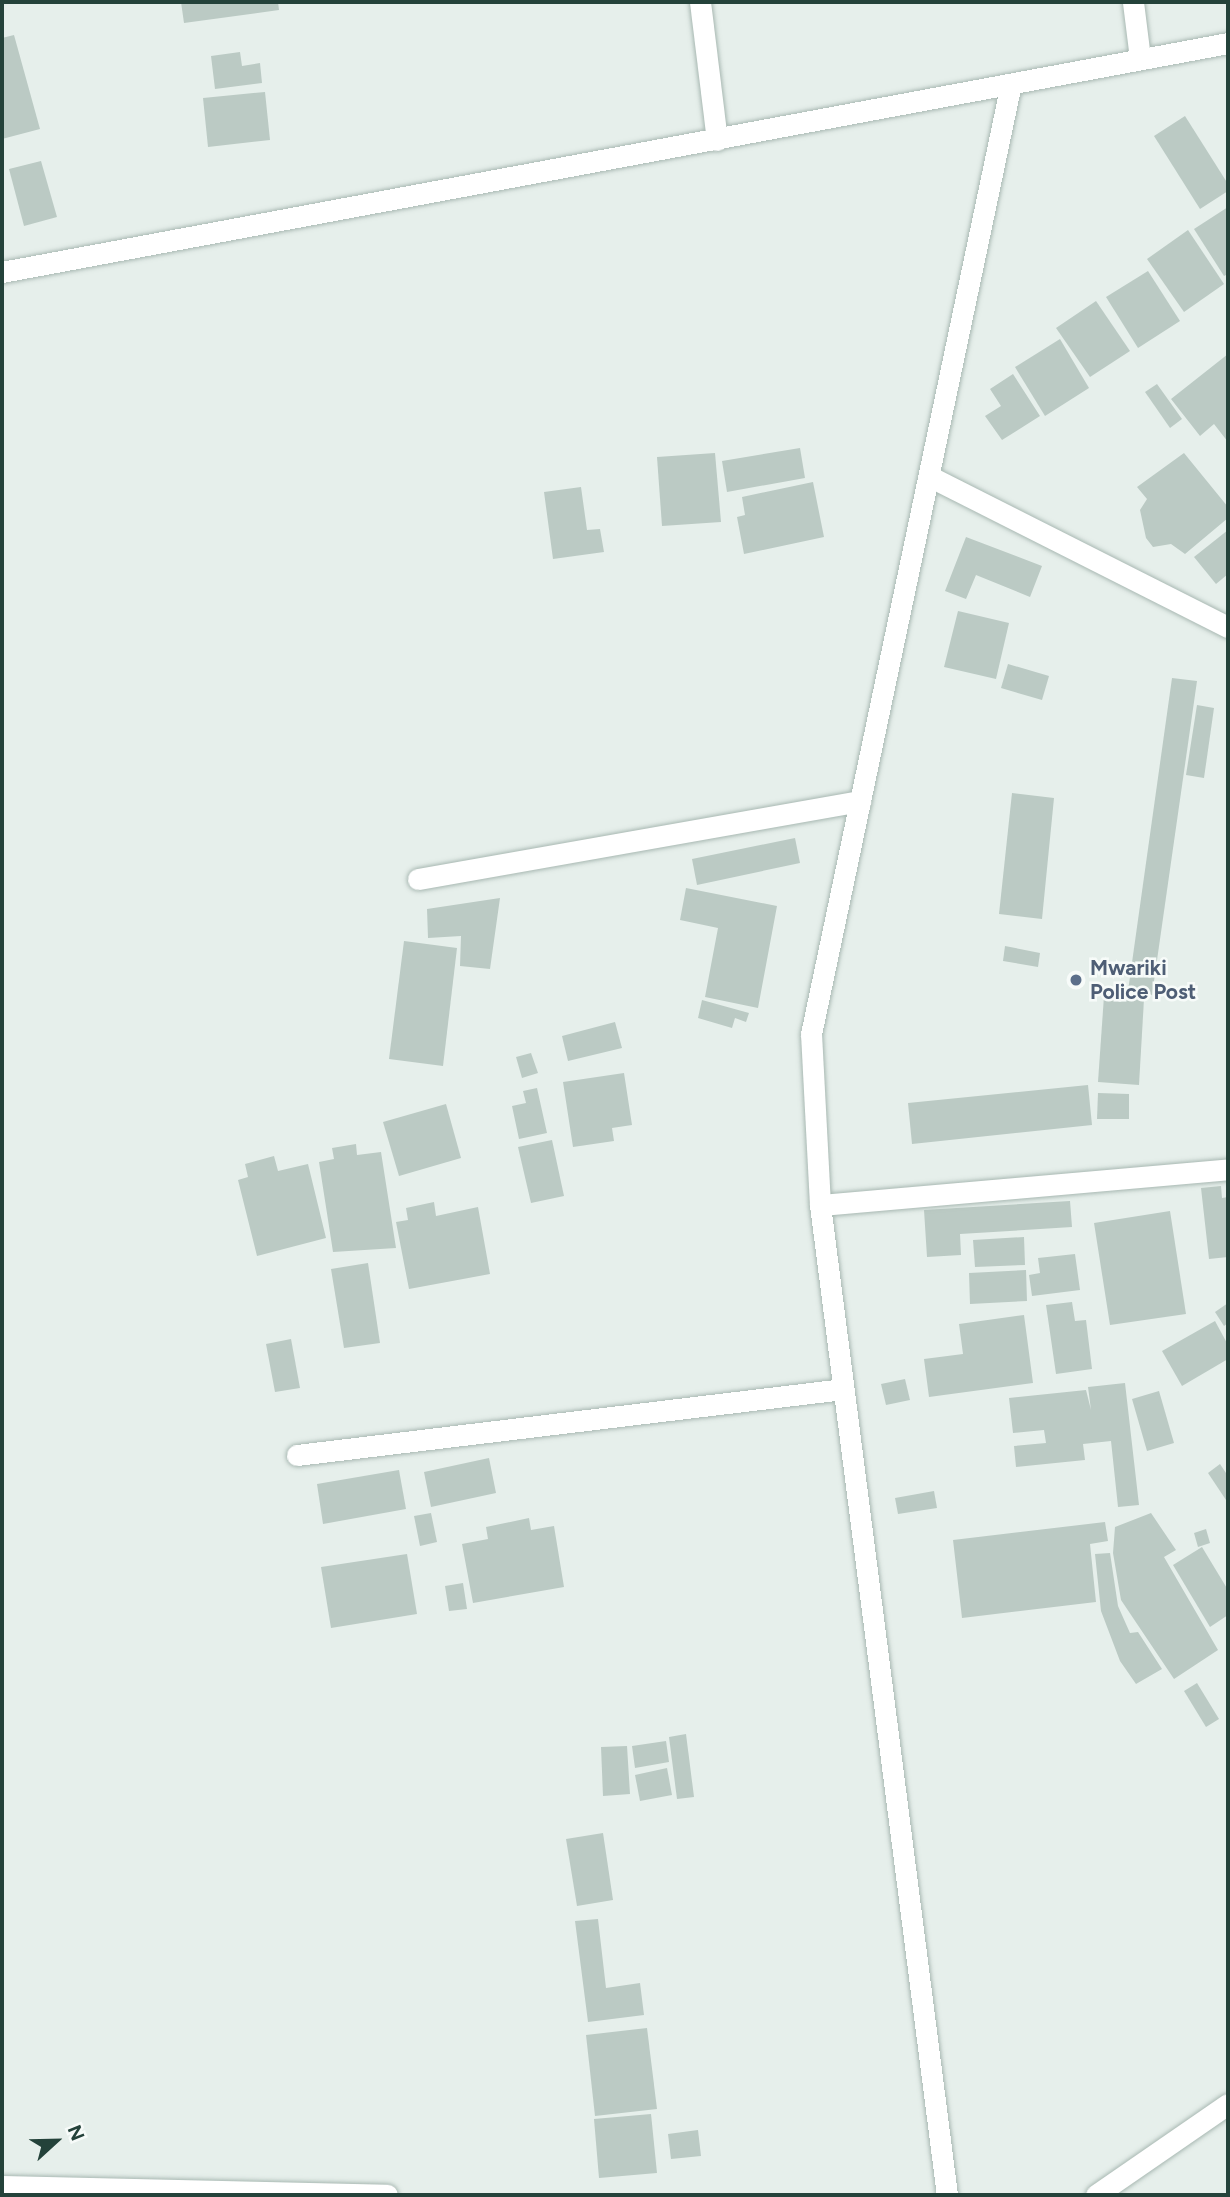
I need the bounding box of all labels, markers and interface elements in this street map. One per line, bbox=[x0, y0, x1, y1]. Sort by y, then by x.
place label: Mwariki Police Post bbox=[1090, 955, 1196, 1005]
marker: Mwariki Police Post bbox=[1068, 972, 1084, 988]
north arrow bbox=[21, 2106, 91, 2176]
text: N bbox=[63, 2122, 89, 2144]

